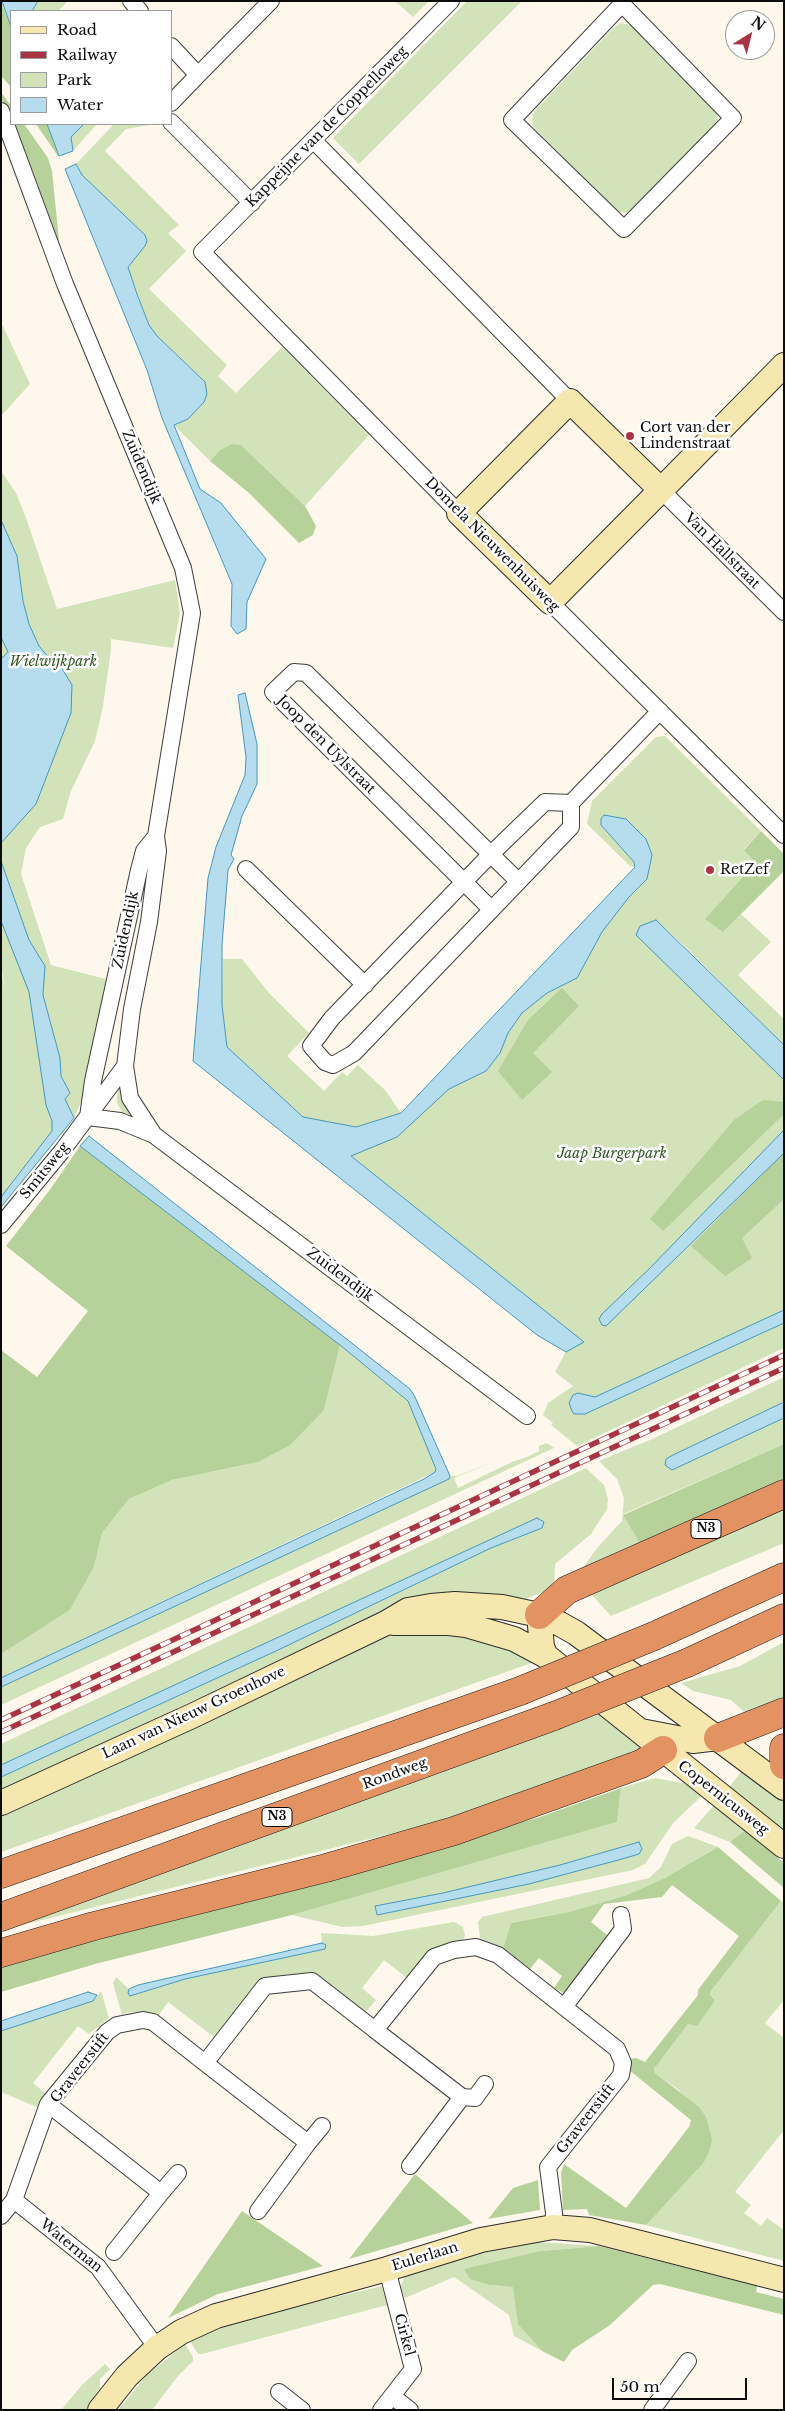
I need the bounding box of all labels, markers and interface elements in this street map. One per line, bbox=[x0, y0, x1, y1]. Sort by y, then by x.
legend bbox=[10, 10, 172, 125]
north arrow bbox=[725, 10, 775, 60]
text: N bbox=[748, 13, 769, 35]
text: Road bbox=[57, 20, 97, 39]
street label: Kappeijne van de Coppelloweg bbox=[243, 43, 411, 211]
text: Railway bbox=[57, 45, 117, 64]
text: Park bbox=[57, 70, 92, 89]
text: Water bbox=[57, 95, 103, 114]
place label: Cort van der Lindenstraat bbox=[640, 420, 731, 452]
street label: Zuidendijk bbox=[118, 427, 164, 507]
marker: Cort van der Lindenstraat bbox=[624, 430, 636, 442]
street label: Domela Nieuwenhuisweg bbox=[421, 474, 563, 616]
street label: Van Hallstraat bbox=[681, 510, 763, 592]
park label: Wielwijkpark bbox=[9, 654, 97, 670]
street label: Joop den Uylstraat bbox=[273, 692, 379, 798]
place label: RetZef bbox=[720, 862, 769, 878]
marker: RetZef bbox=[704, 864, 716, 876]
street label: Zuidendijk bbox=[110, 890, 142, 970]
street label: Smitsweg bbox=[17, 1139, 73, 1203]
park label: Jaap Burgerpark bbox=[557, 1146, 667, 1162]
street label: Zuidendijk bbox=[303, 1245, 377, 1305]
road number: N3 bbox=[691, 1520, 721, 1538]
street label: Laan van Nieuw Groenhove bbox=[100, 1663, 288, 1763]
street label: Rondweg bbox=[361, 1755, 429, 1793]
street label: Copernicusweg bbox=[674, 1757, 772, 1839]
road number: N3 bbox=[262, 1808, 292, 1826]
street label: Graveerstift bbox=[47, 2029, 113, 2107]
street label: Graveerstift bbox=[553, 2080, 619, 2158]
street label: Waterman bbox=[36, 2216, 106, 2276]
street label: Eulerlaan bbox=[390, 2239, 460, 2275]
street label: Cirkel bbox=[390, 2312, 418, 2358]
scale bar bbox=[615, 2368, 750, 2400]
text: 50 m bbox=[620, 2377, 660, 2396]

